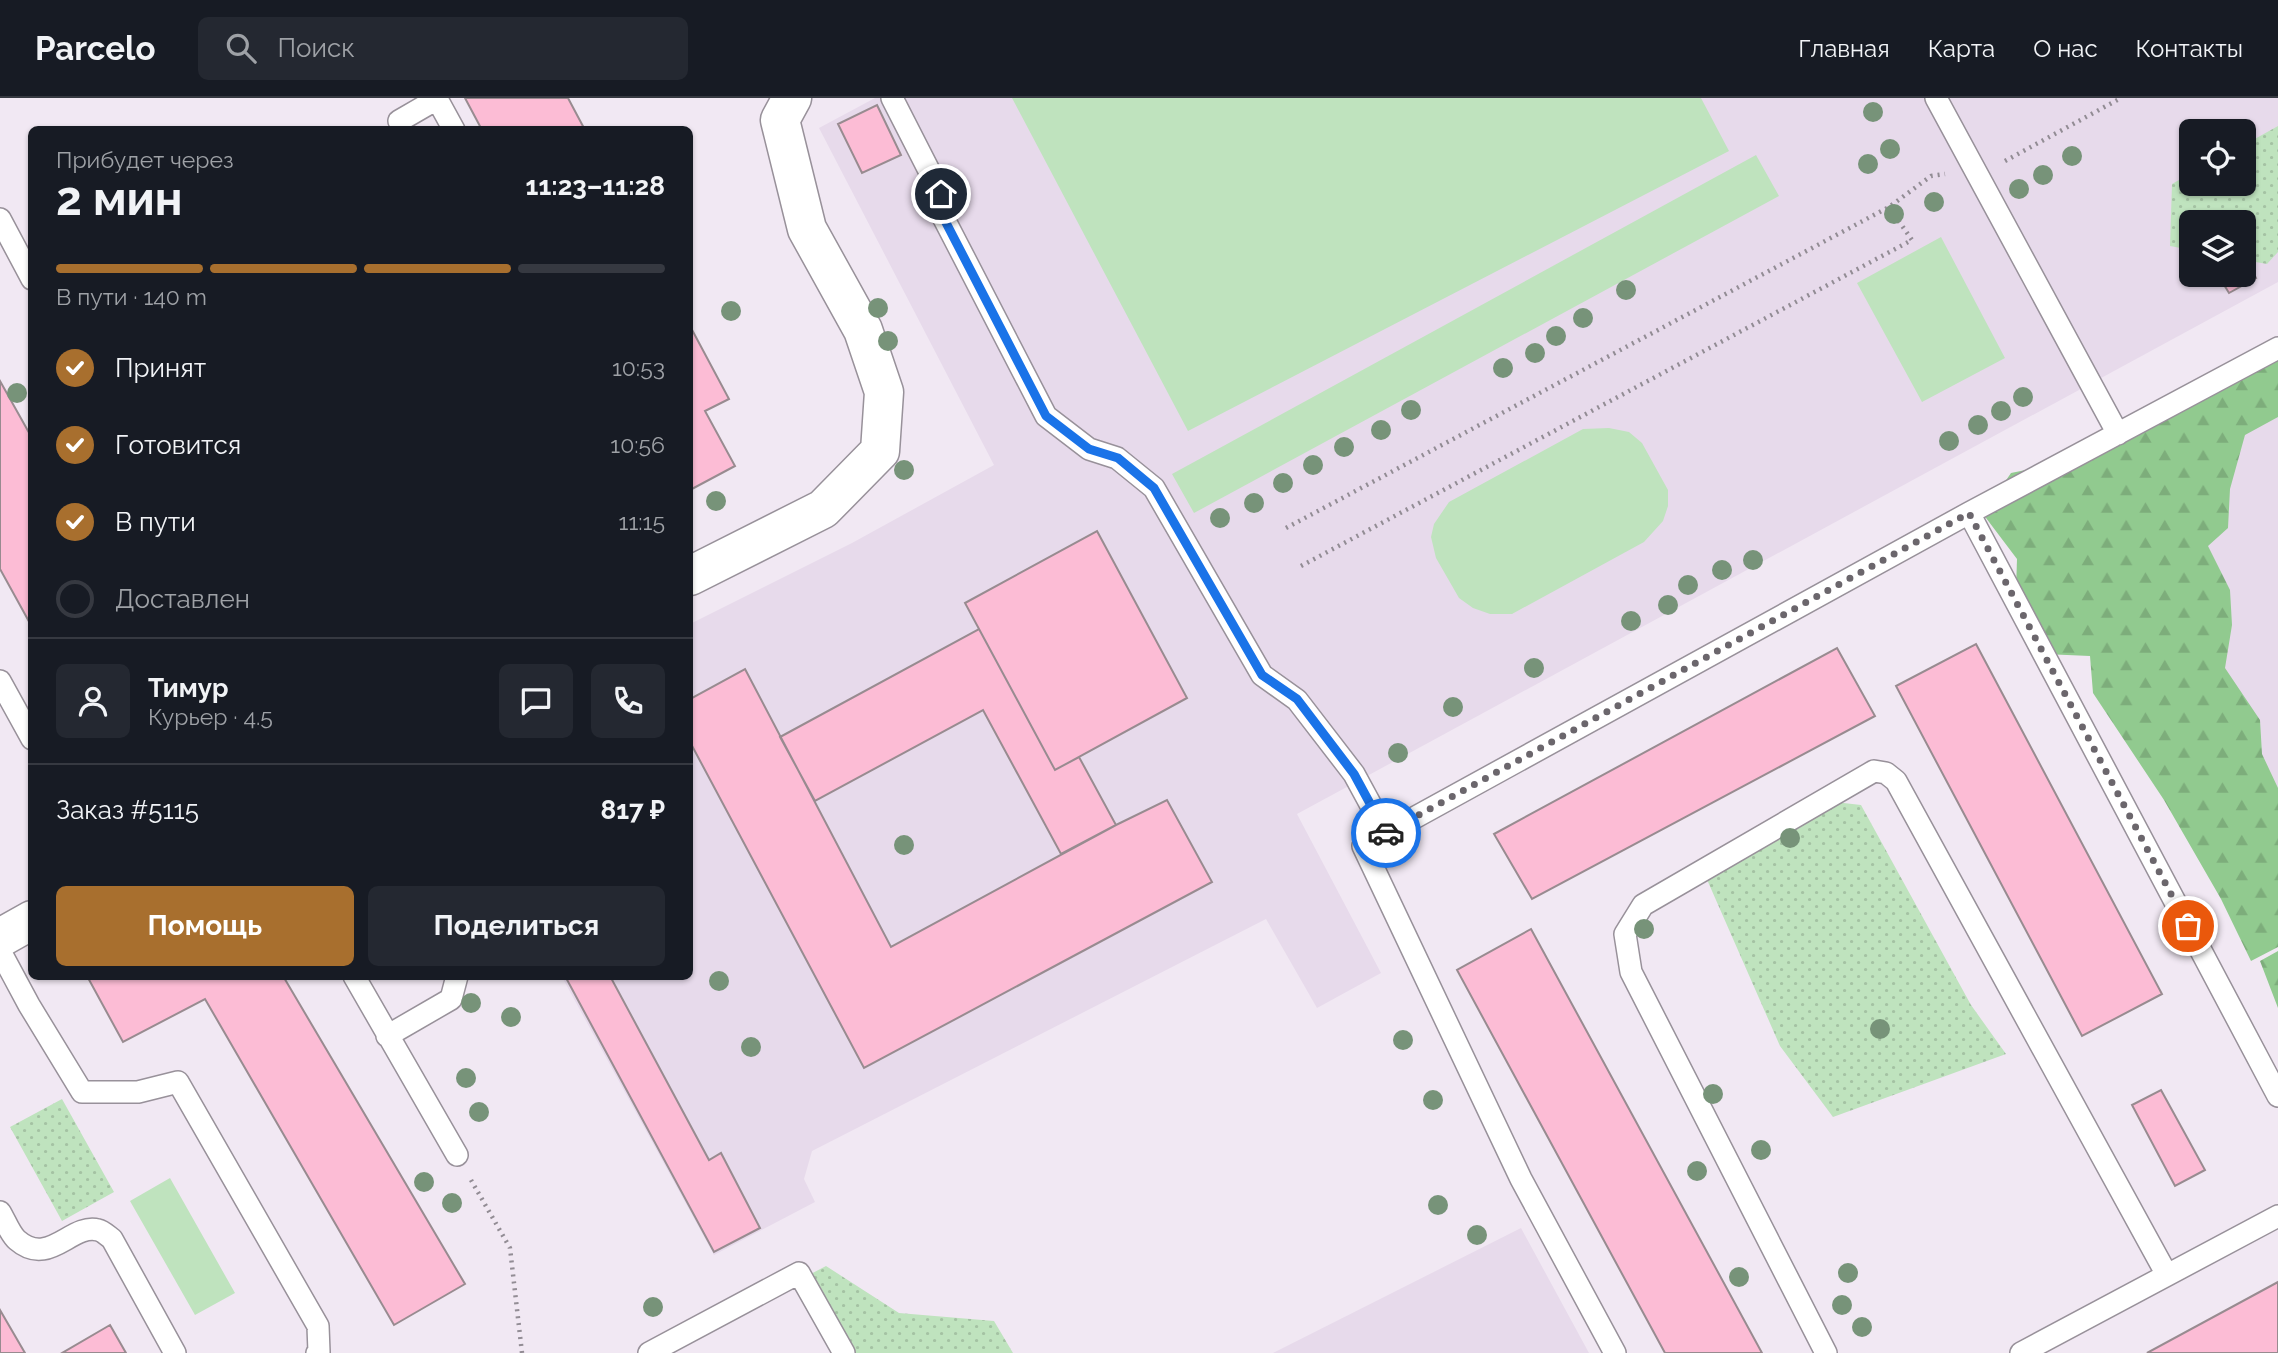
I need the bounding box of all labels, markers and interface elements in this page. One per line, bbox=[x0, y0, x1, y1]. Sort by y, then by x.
search box bbox=[198, 17, 688, 80]
text: Parcelo bbox=[35, 29, 156, 68]
icon: search bbox=[222, 29, 260, 67]
text: Поиск bbox=[278, 33, 355, 63]
text: Главная bbox=[1798, 34, 1890, 63]
text: Карта bbox=[1928, 34, 1995, 63]
text: О нас bbox=[2033, 34, 2098, 63]
text: Контакты bbox=[2136, 34, 2243, 63]
map controls bbox=[2179, 119, 2256, 287]
button: locate bbox=[2179, 119, 2256, 196]
text: Прибудет через bbox=[56, 146, 234, 173]
pin bbox=[911, 164, 971, 224]
text: 11:23–11:28 bbox=[526, 171, 665, 201]
text: 2 мин bbox=[56, 172, 183, 226]
icon: home bbox=[922, 175, 960, 213]
button: layers bbox=[2179, 210, 2256, 287]
text: В пути · 140 m bbox=[56, 283, 207, 310]
icon: check bbox=[56, 349, 94, 387]
text: Принят bbox=[115, 353, 206, 383]
text: 10:53 bbox=[612, 354, 665, 381]
icon: check bbox=[56, 426, 94, 464]
text: Готовится bbox=[115, 430, 241, 460]
text: 10:56 bbox=[610, 431, 665, 458]
icon: check bbox=[56, 503, 94, 541]
text: В пути bbox=[115, 507, 196, 537]
text: 11:15 bbox=[619, 508, 665, 535]
text: Доставлен bbox=[115, 584, 250, 614]
button: person bbox=[56, 664, 130, 738]
button: chat bbox=[499, 664, 573, 738]
button: phone bbox=[591, 664, 665, 738]
text: Тимур bbox=[148, 673, 228, 703]
text: Курьер · 4.5 bbox=[148, 703, 273, 730]
text: Заказ #5115 bbox=[56, 795, 199, 825]
text: 817 ₽ bbox=[601, 795, 665, 825]
courier bbox=[1351, 798, 1421, 868]
icon: car bbox=[1367, 814, 1405, 852]
button: Помощь bbox=[56, 886, 354, 966]
button: Поделиться bbox=[368, 886, 665, 966]
pin bbox=[2158, 896, 2218, 956]
icon: bag bbox=[2169, 907, 2207, 945]

